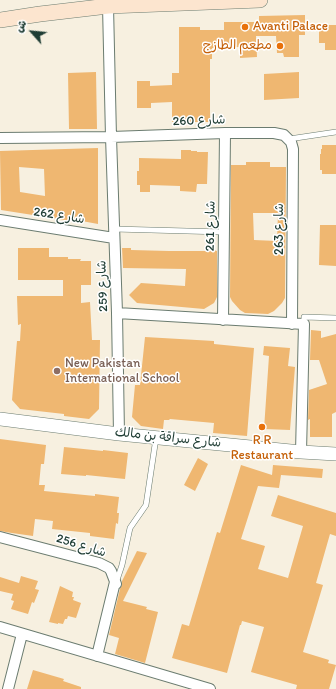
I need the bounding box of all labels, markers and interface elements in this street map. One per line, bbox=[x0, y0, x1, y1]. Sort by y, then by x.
north arrow bbox=[12, 12, 52, 52]
text: ش bbox=[12, 18, 29, 35]
place label: Avanti Palace bbox=[253, 19, 328, 35]
marker: Avanti Palace bbox=[240, 22, 250, 32]
place label: مطعم الطازج bbox=[203, 38, 272, 54]
marker: مطعم الطازج bbox=[275, 41, 285, 51]
street label: شارع 260 bbox=[172, 112, 226, 130]
street label: شارع 261 bbox=[203, 200, 219, 252]
street label: شارع 263 bbox=[272, 203, 288, 255]
street label: شارع 262 bbox=[32, 204, 86, 228]
street label: شارع 259 bbox=[94, 260, 112, 312]
place label: New Pakistan International School bbox=[65, 356, 179, 387]
marker: New Pakistan International School bbox=[52, 366, 62, 376]
marker: R R Restaurant bbox=[257, 422, 267, 432]
street label: شارع سراقة بن مالك bbox=[114, 425, 222, 451]
place label: R R Restaurant bbox=[231, 433, 293, 464]
street label: شارع 256 bbox=[54, 531, 108, 561]

